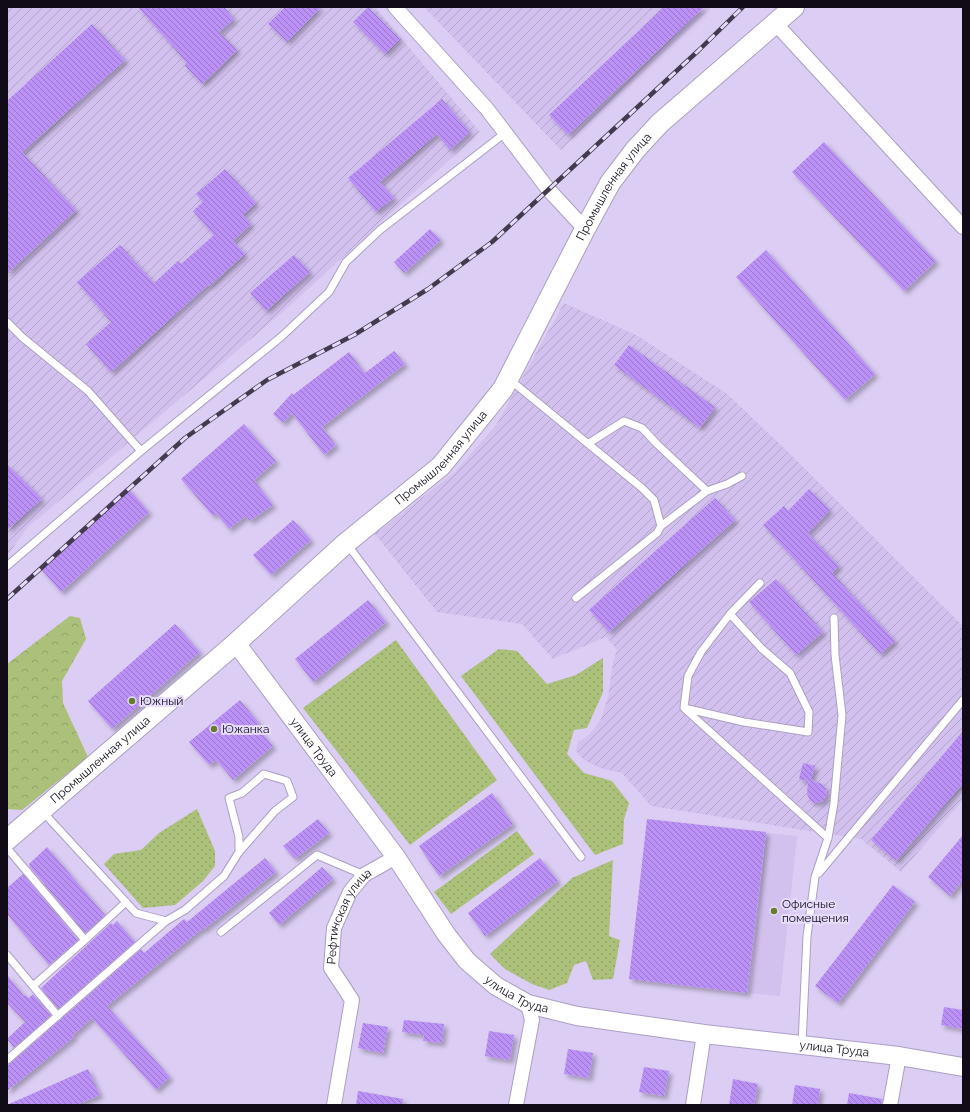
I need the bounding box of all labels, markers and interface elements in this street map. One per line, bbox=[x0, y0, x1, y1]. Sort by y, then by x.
street label: Промышленная улица bbox=[573, 130, 654, 243]
street label: Промышленная улица bbox=[392, 408, 490, 508]
place label: Южный bbox=[140, 694, 184, 708]
marker: Южный bbox=[127, 696, 137, 706]
street label: Промышленная улица bbox=[48, 713, 153, 806]
street label: улица Труда bbox=[287, 715, 340, 779]
place label: Южанка bbox=[222, 722, 270, 736]
marker: Южанка bbox=[209, 724, 219, 734]
street label: Рефтинская улица bbox=[324, 865, 374, 965]
place label: Офисные помещения bbox=[782, 897, 849, 925]
marker: Офисные помещения bbox=[769, 906, 779, 916]
street label: улица Труда bbox=[482, 972, 550, 1016]
street label: улица Труда bbox=[799, 1038, 870, 1060]

